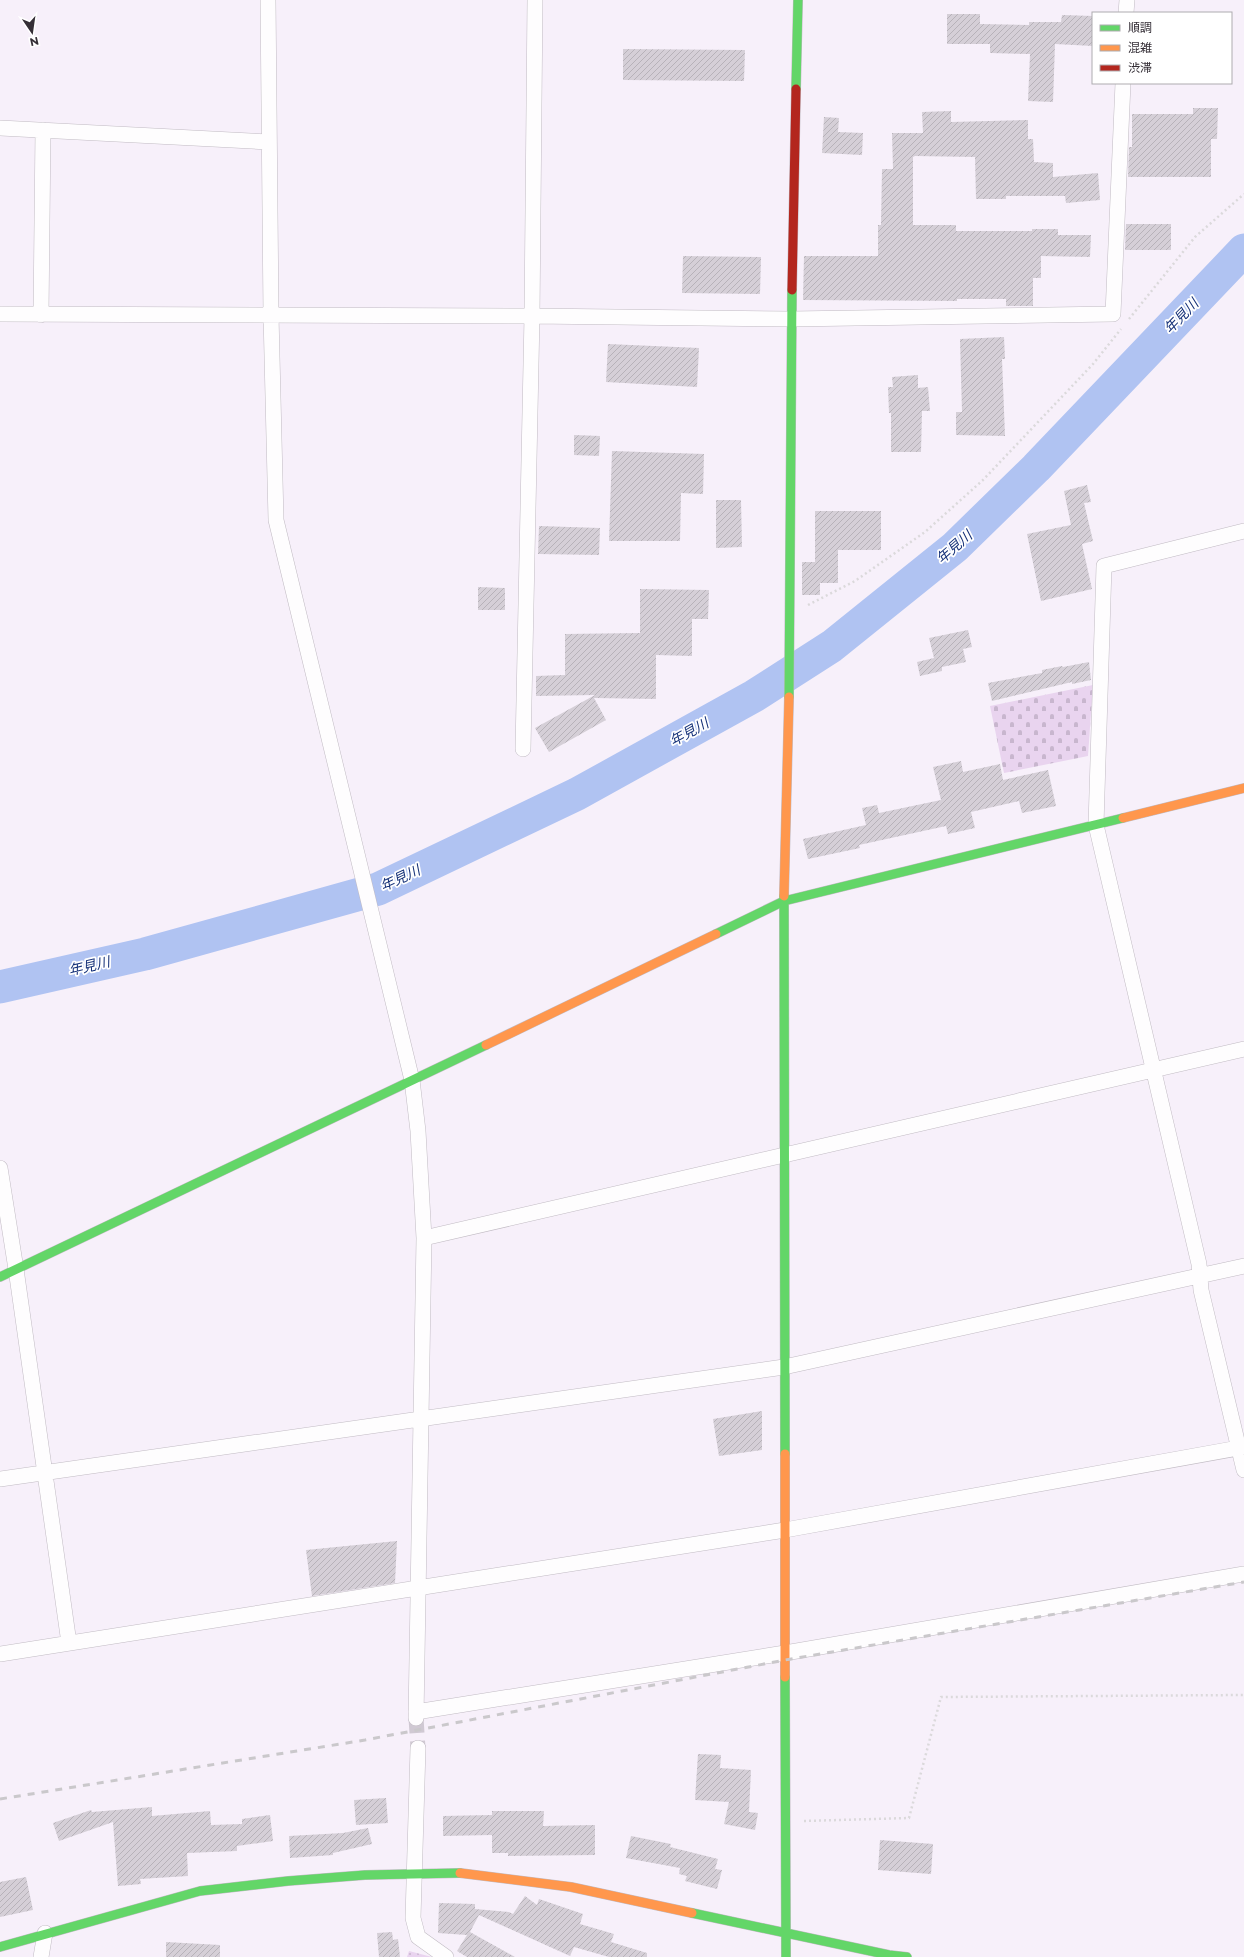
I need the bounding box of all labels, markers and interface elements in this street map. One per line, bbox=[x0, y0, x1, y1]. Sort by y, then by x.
north arrow bbox=[12, 12, 52, 52]
legend bbox=[1092, 12, 1232, 84]
text: 順調 bbox=[1128, 20, 1152, 35]
text: N bbox=[28, 34, 40, 50]
text: 混雑 bbox=[1128, 40, 1152, 55]
text: 渋滞 bbox=[1128, 60, 1152, 75]
water label: 年見川 bbox=[1160, 293, 1203, 337]
water label: 年見川 bbox=[932, 525, 977, 568]
water label: 年見川 bbox=[666, 713, 713, 750]
water label: 年見川 bbox=[377, 860, 425, 895]
water label: 年見川 bbox=[67, 952, 113, 979]

